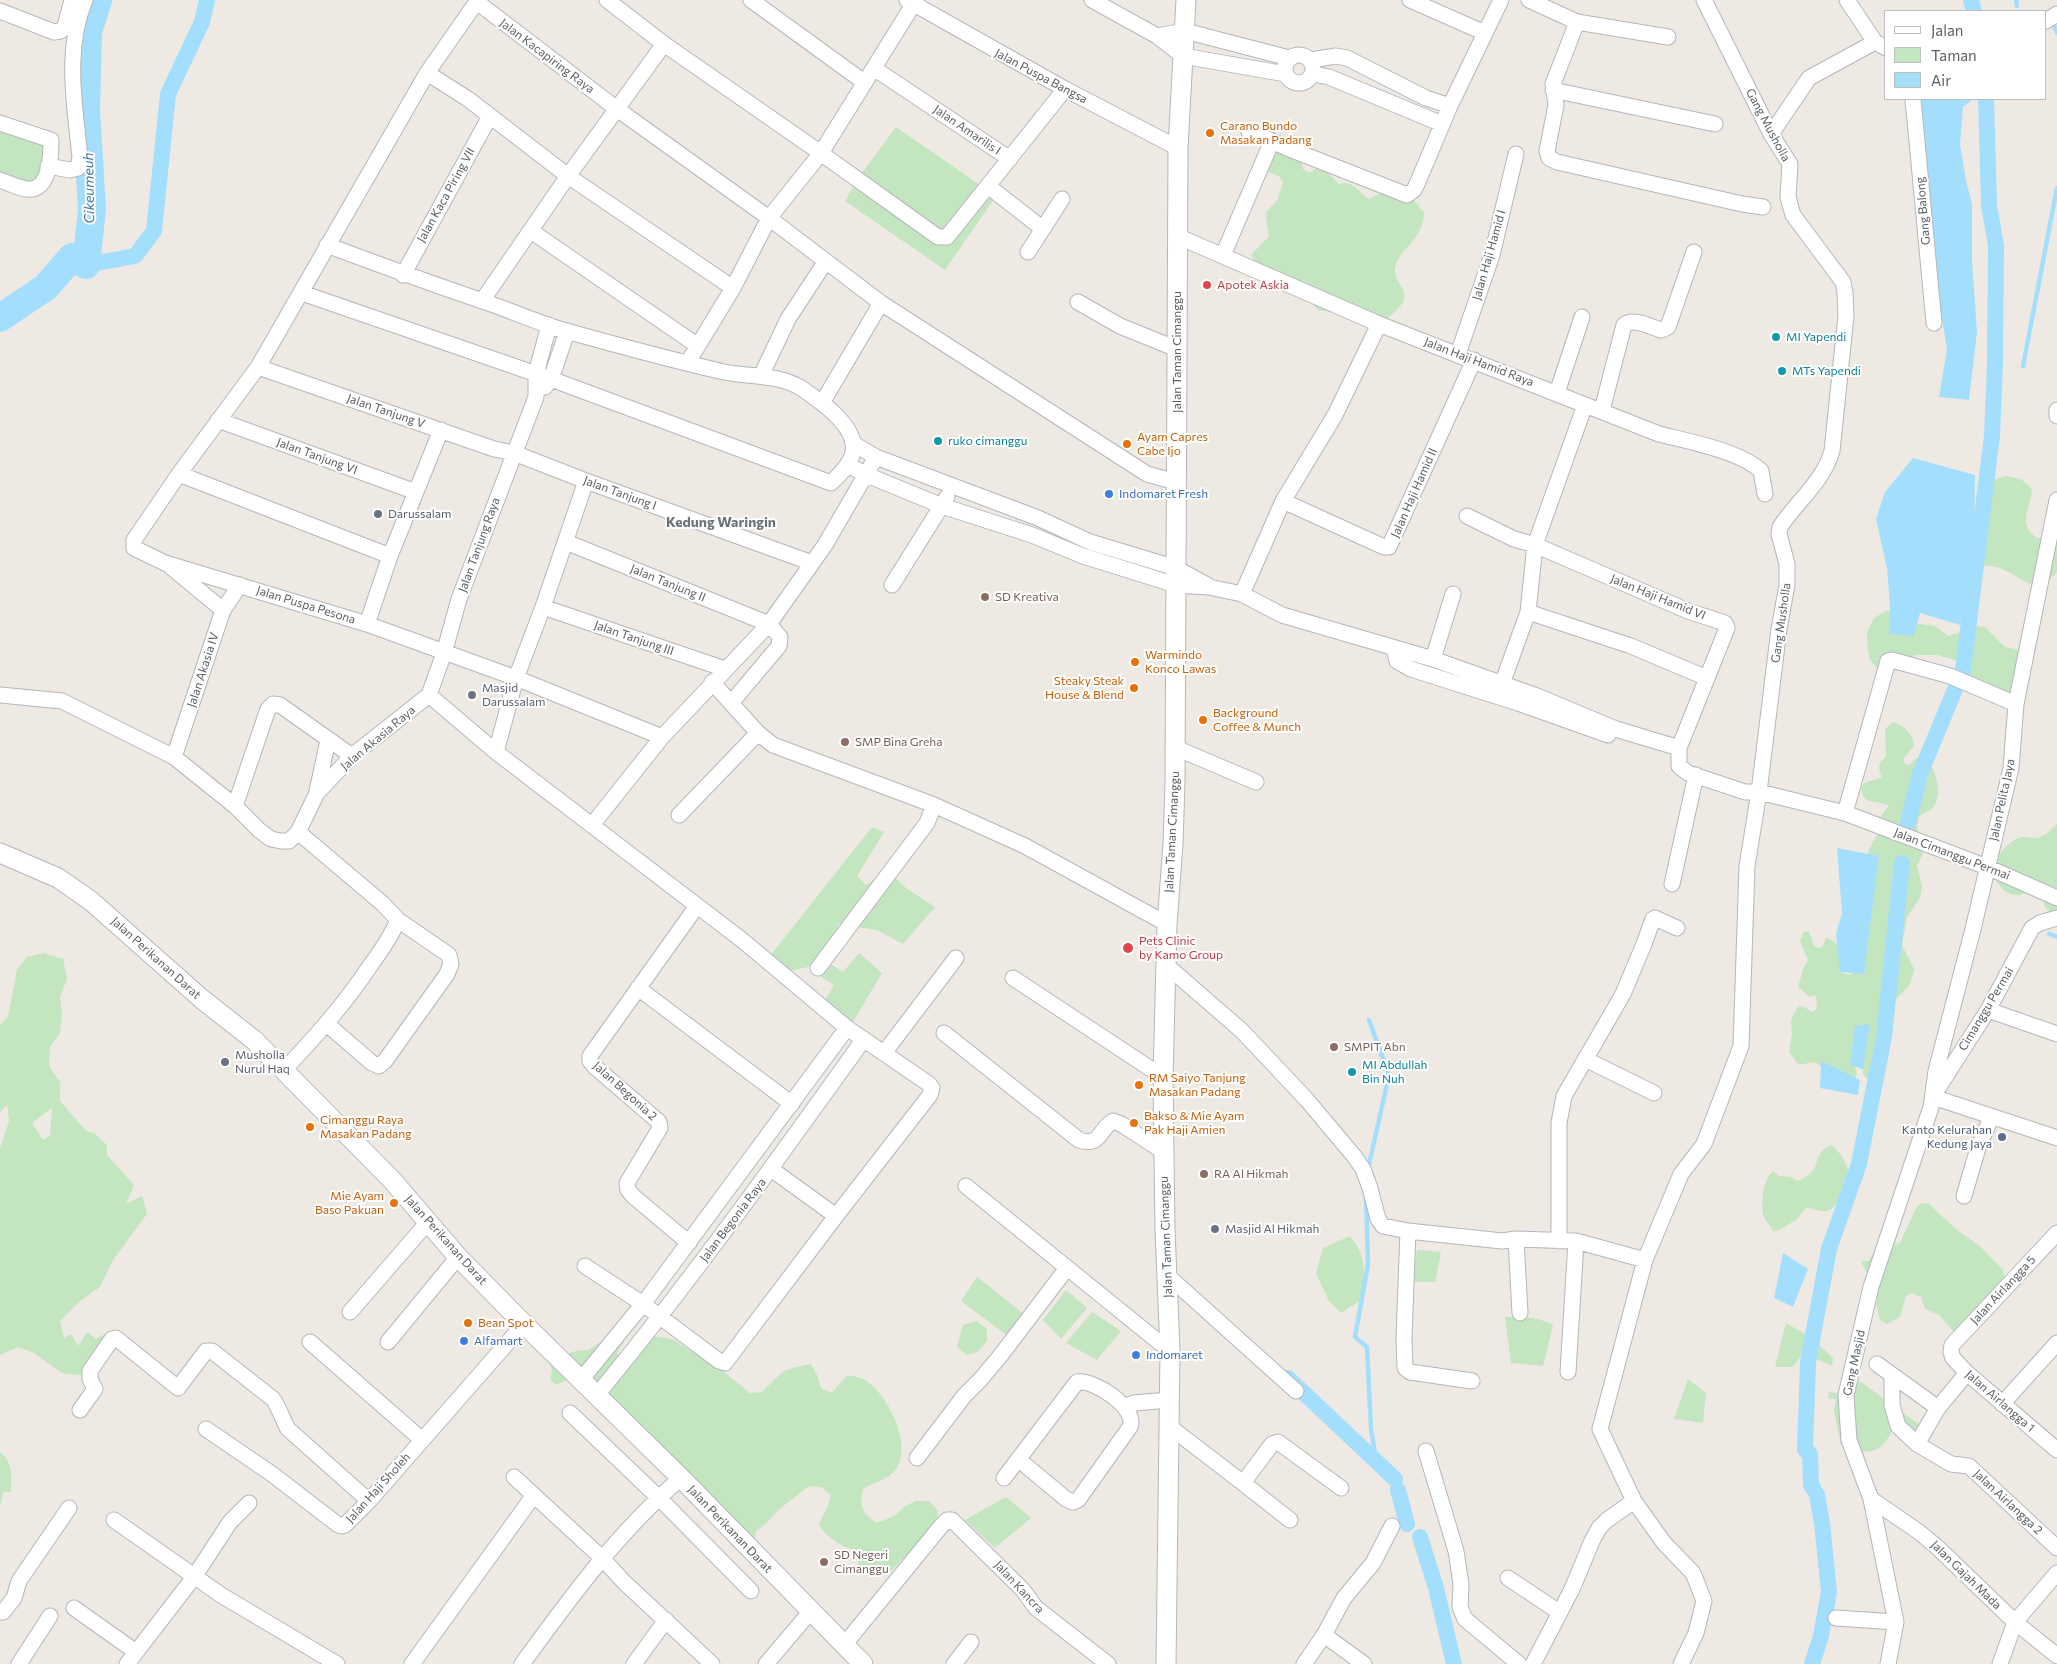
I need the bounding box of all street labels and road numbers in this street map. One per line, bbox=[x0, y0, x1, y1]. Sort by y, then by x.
street label: Jalan Kacapiring Raya bbox=[497, 16, 597, 96]
street label: Jalan Puspa Bangsa bbox=[992, 46, 1090, 106]
street label: Gang Musholla bbox=[1743, 86, 1793, 164]
street label: Jalan Amarilis I bbox=[930, 102, 1004, 158]
street label: Jalan Kaca Piring VII bbox=[414, 145, 478, 245]
street label: Gang Balong bbox=[1913, 176, 1933, 246]
street label: Jalan Haji Hamid I bbox=[1469, 208, 1509, 302]
street label: Jalan Taman Cimanggu bbox=[1170, 291, 1184, 413]
street label: Jalan Haji Hamid Raya bbox=[1422, 334, 1536, 390]
street label: Jalan Tanjung V bbox=[345, 391, 427, 431]
street label: Jalan Tanjung VI bbox=[275, 435, 359, 477]
street label: Jalan Haji Hamid II bbox=[1388, 446, 1440, 540]
street label: Jalan Tanjung I bbox=[581, 473, 659, 513]
street label: Jalan Tanjung Raya bbox=[455, 496, 503, 594]
street label: Jalan Tanjung II bbox=[628, 561, 708, 605]
street label: Jalan Haji Hamid VI bbox=[1608, 571, 1708, 623]
street label: Gang Musholla bbox=[1768, 582, 1794, 664]
street label: Jalan Puspa Pesona bbox=[255, 583, 357, 627]
street label: Jalan Tanjung III bbox=[592, 618, 676, 658]
street label: Jalan Akasia IV bbox=[184, 631, 222, 709]
street label: Jalan Akasia Raya bbox=[338, 703, 418, 773]
street label: Jalan Pelita Jaya bbox=[1986, 758, 2018, 842]
street label: Jalan Taman Cimanggu bbox=[1162, 771, 1182, 893]
street label: Jalan Cimanggu Permai bbox=[1892, 825, 2012, 883]
street label: Jalan Perikanan Darat bbox=[108, 914, 204, 1002]
street label: Cimanggu Permai bbox=[1955, 964, 2017, 1054]
street label: Jalan Begonia 2 bbox=[590, 1059, 660, 1123]
street label: Jalan Begonia Raya bbox=[697, 1175, 769, 1265]
street label: Jalan Taman Cimanggu bbox=[1157, 1176, 1175, 1298]
street label: Jalan Perikanan Darat bbox=[402, 1192, 490, 1288]
street label: Jalan Airlangga 5 bbox=[1967, 1253, 2039, 1327]
street label: Gang Masjid bbox=[1840, 1329, 1868, 1397]
street label: Jalan Airlangga 1 bbox=[1962, 1367, 2038, 1435]
street label: Jalan Haji Sholeh bbox=[343, 1450, 413, 1526]
street label: Jalan Airlangga 2 bbox=[1971, 1466, 2045, 1538]
street label: Jalan Perikanan Darat bbox=[685, 1482, 775, 1576]
street label: Jalan Gajah Mada bbox=[1928, 1538, 2004, 1612]
street label: Jalan Kancra bbox=[991, 1558, 1047, 1616]

